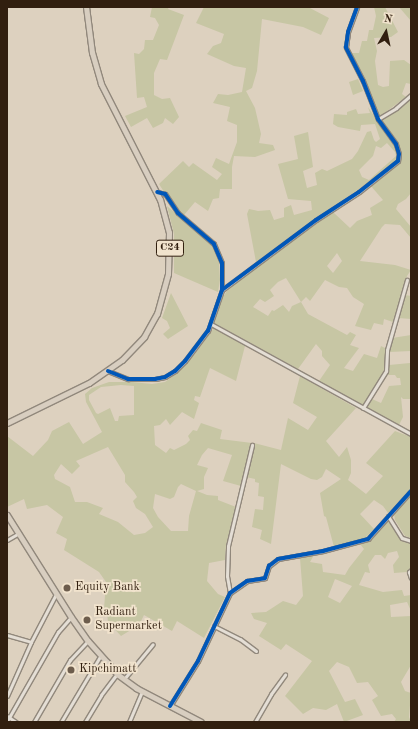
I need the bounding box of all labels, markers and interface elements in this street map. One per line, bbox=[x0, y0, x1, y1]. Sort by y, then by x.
north arrow bbox=[366, 12, 406, 52]
text: N bbox=[383, 14, 393, 26]
road number: C24 bbox=[155, 239, 185, 257]
place label: Equity Bank bbox=[75, 581, 140, 595]
marker: Equity Bank bbox=[62, 583, 72, 593]
place label: Radiant Supermarket bbox=[95, 606, 162, 634]
marker: Radiant Supermarket bbox=[82, 615, 92, 625]
place label: Kipchimatt bbox=[79, 663, 136, 677]
marker: Kipchimatt bbox=[66, 665, 76, 675]

